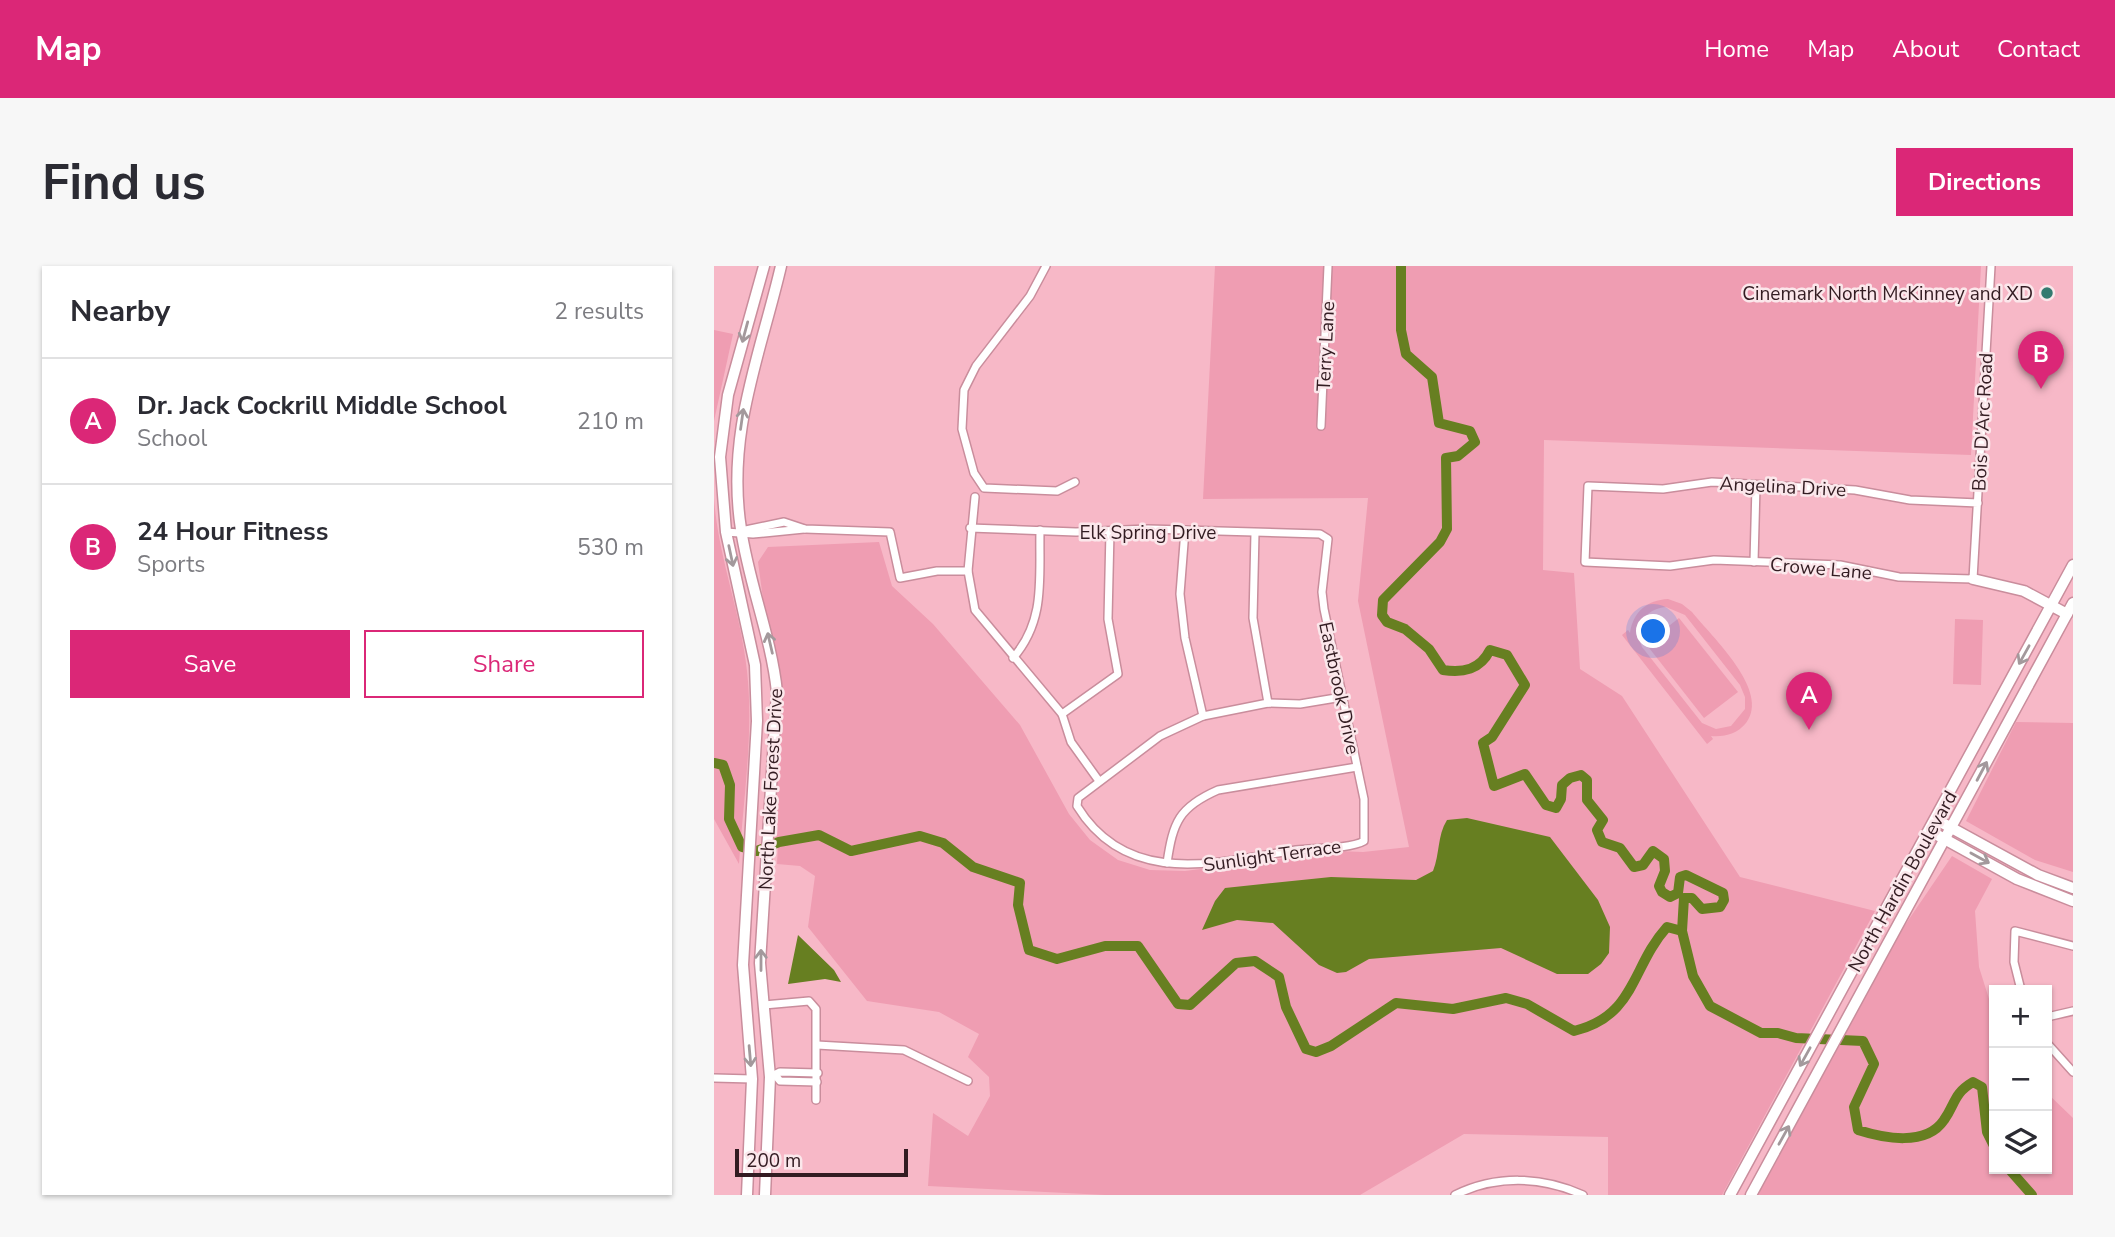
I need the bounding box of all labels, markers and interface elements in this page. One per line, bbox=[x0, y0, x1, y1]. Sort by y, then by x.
text: Map bbox=[35, 27, 102, 72]
text: Home bbox=[1704, 33, 1769, 65]
text: Map bbox=[1807, 33, 1854, 65]
text: About bbox=[1892, 33, 1959, 65]
text: Contact bbox=[1997, 33, 2080, 65]
button: Directions bbox=[1896, 148, 2073, 216]
text: Find us bbox=[42, 149, 206, 216]
place label: Cinemark North McKinney and XD bbox=[1742, 281, 2033, 307]
marker: Cinemark North McKinney and XD bbox=[2039, 285, 2055, 301]
text: Nearby bbox=[70, 291, 170, 332]
text: 2 results bbox=[554, 296, 644, 327]
street label: Terry Lane bbox=[1311, 300, 1341, 392]
one-way arrow bbox=[738, 320, 751, 342]
pin: B bbox=[2018, 331, 2064, 389]
street label: Bois D'Arc Road bbox=[1966, 352, 2000, 492]
text: Dr. Jack Cockrill Middle School bbox=[137, 388, 507, 423]
text: A bbox=[84, 406, 102, 437]
text: 210 m bbox=[577, 406, 644, 437]
one-way arrow bbox=[735, 408, 748, 431]
text: School bbox=[137, 423, 207, 454]
street label: Angelina Drive bbox=[1719, 471, 1847, 503]
text: 24 Hour Fitness bbox=[137, 514, 328, 549]
street label: Elk Spring Drive bbox=[1080, 520, 1216, 546]
text: B bbox=[85, 532, 101, 563]
text: 530 m bbox=[577, 532, 644, 563]
one-way arrow bbox=[725, 544, 739, 567]
text: Sports bbox=[137, 549, 205, 580]
street label: Crowe Lane bbox=[1769, 552, 1873, 586]
your location bbox=[1636, 614, 1670, 648]
street label: Eastbrook Drive bbox=[1312, 619, 1366, 757]
button: Save bbox=[70, 630, 350, 698]
button: Share bbox=[364, 630, 644, 698]
one-way arrow bbox=[762, 632, 775, 654]
one-way arrow bbox=[2017, 644, 2030, 665]
pin: A bbox=[1786, 672, 1832, 730]
street label: North Lake Forest Drive bbox=[753, 688, 789, 891]
one-way arrow bbox=[1976, 762, 1990, 782]
street label: North Hardin Boulevard bbox=[1842, 786, 1964, 977]
street label: Sunlight Terrace bbox=[1201, 833, 1343, 879]
one-way arrow bbox=[1969, 852, 1990, 865]
one-way arrow bbox=[754, 949, 768, 972]
map controls bbox=[1989, 985, 2052, 1174]
button: + bbox=[1989, 985, 2052, 1048]
one-way arrow bbox=[744, 1044, 757, 1066]
one-way arrow bbox=[1798, 1047, 1812, 1067]
button: − bbox=[1989, 1048, 2052, 1111]
button: layers bbox=[1989, 1111, 2052, 1174]
one-way arrow bbox=[1777, 1126, 1791, 1146]
scale bar bbox=[735, 1146, 908, 1178]
text: 200 m bbox=[746, 1148, 801, 1174]

